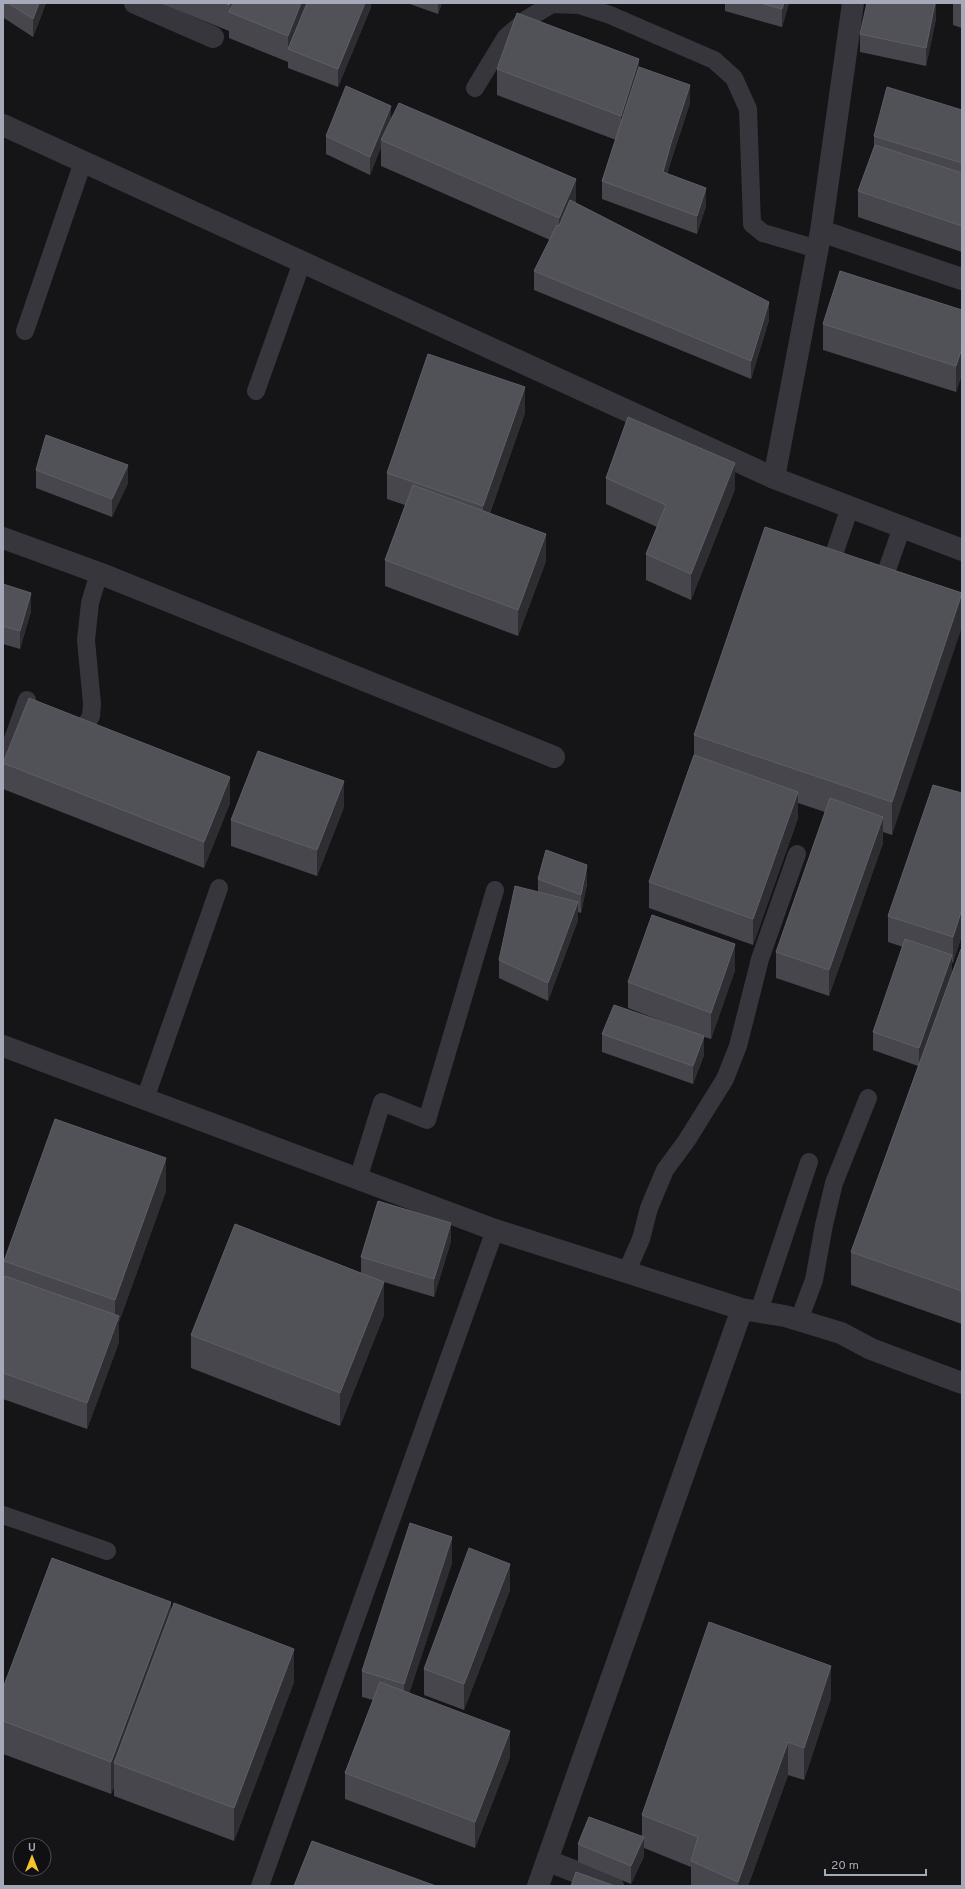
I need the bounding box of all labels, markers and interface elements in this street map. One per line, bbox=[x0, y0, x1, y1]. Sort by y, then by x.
north arrow bbox=[12, 1837, 52, 1877]
text: U bbox=[28, 1841, 36, 1855]
scale bar bbox=[825, 1851, 926, 1877]
text: 20 m bbox=[831, 1858, 859, 1874]

